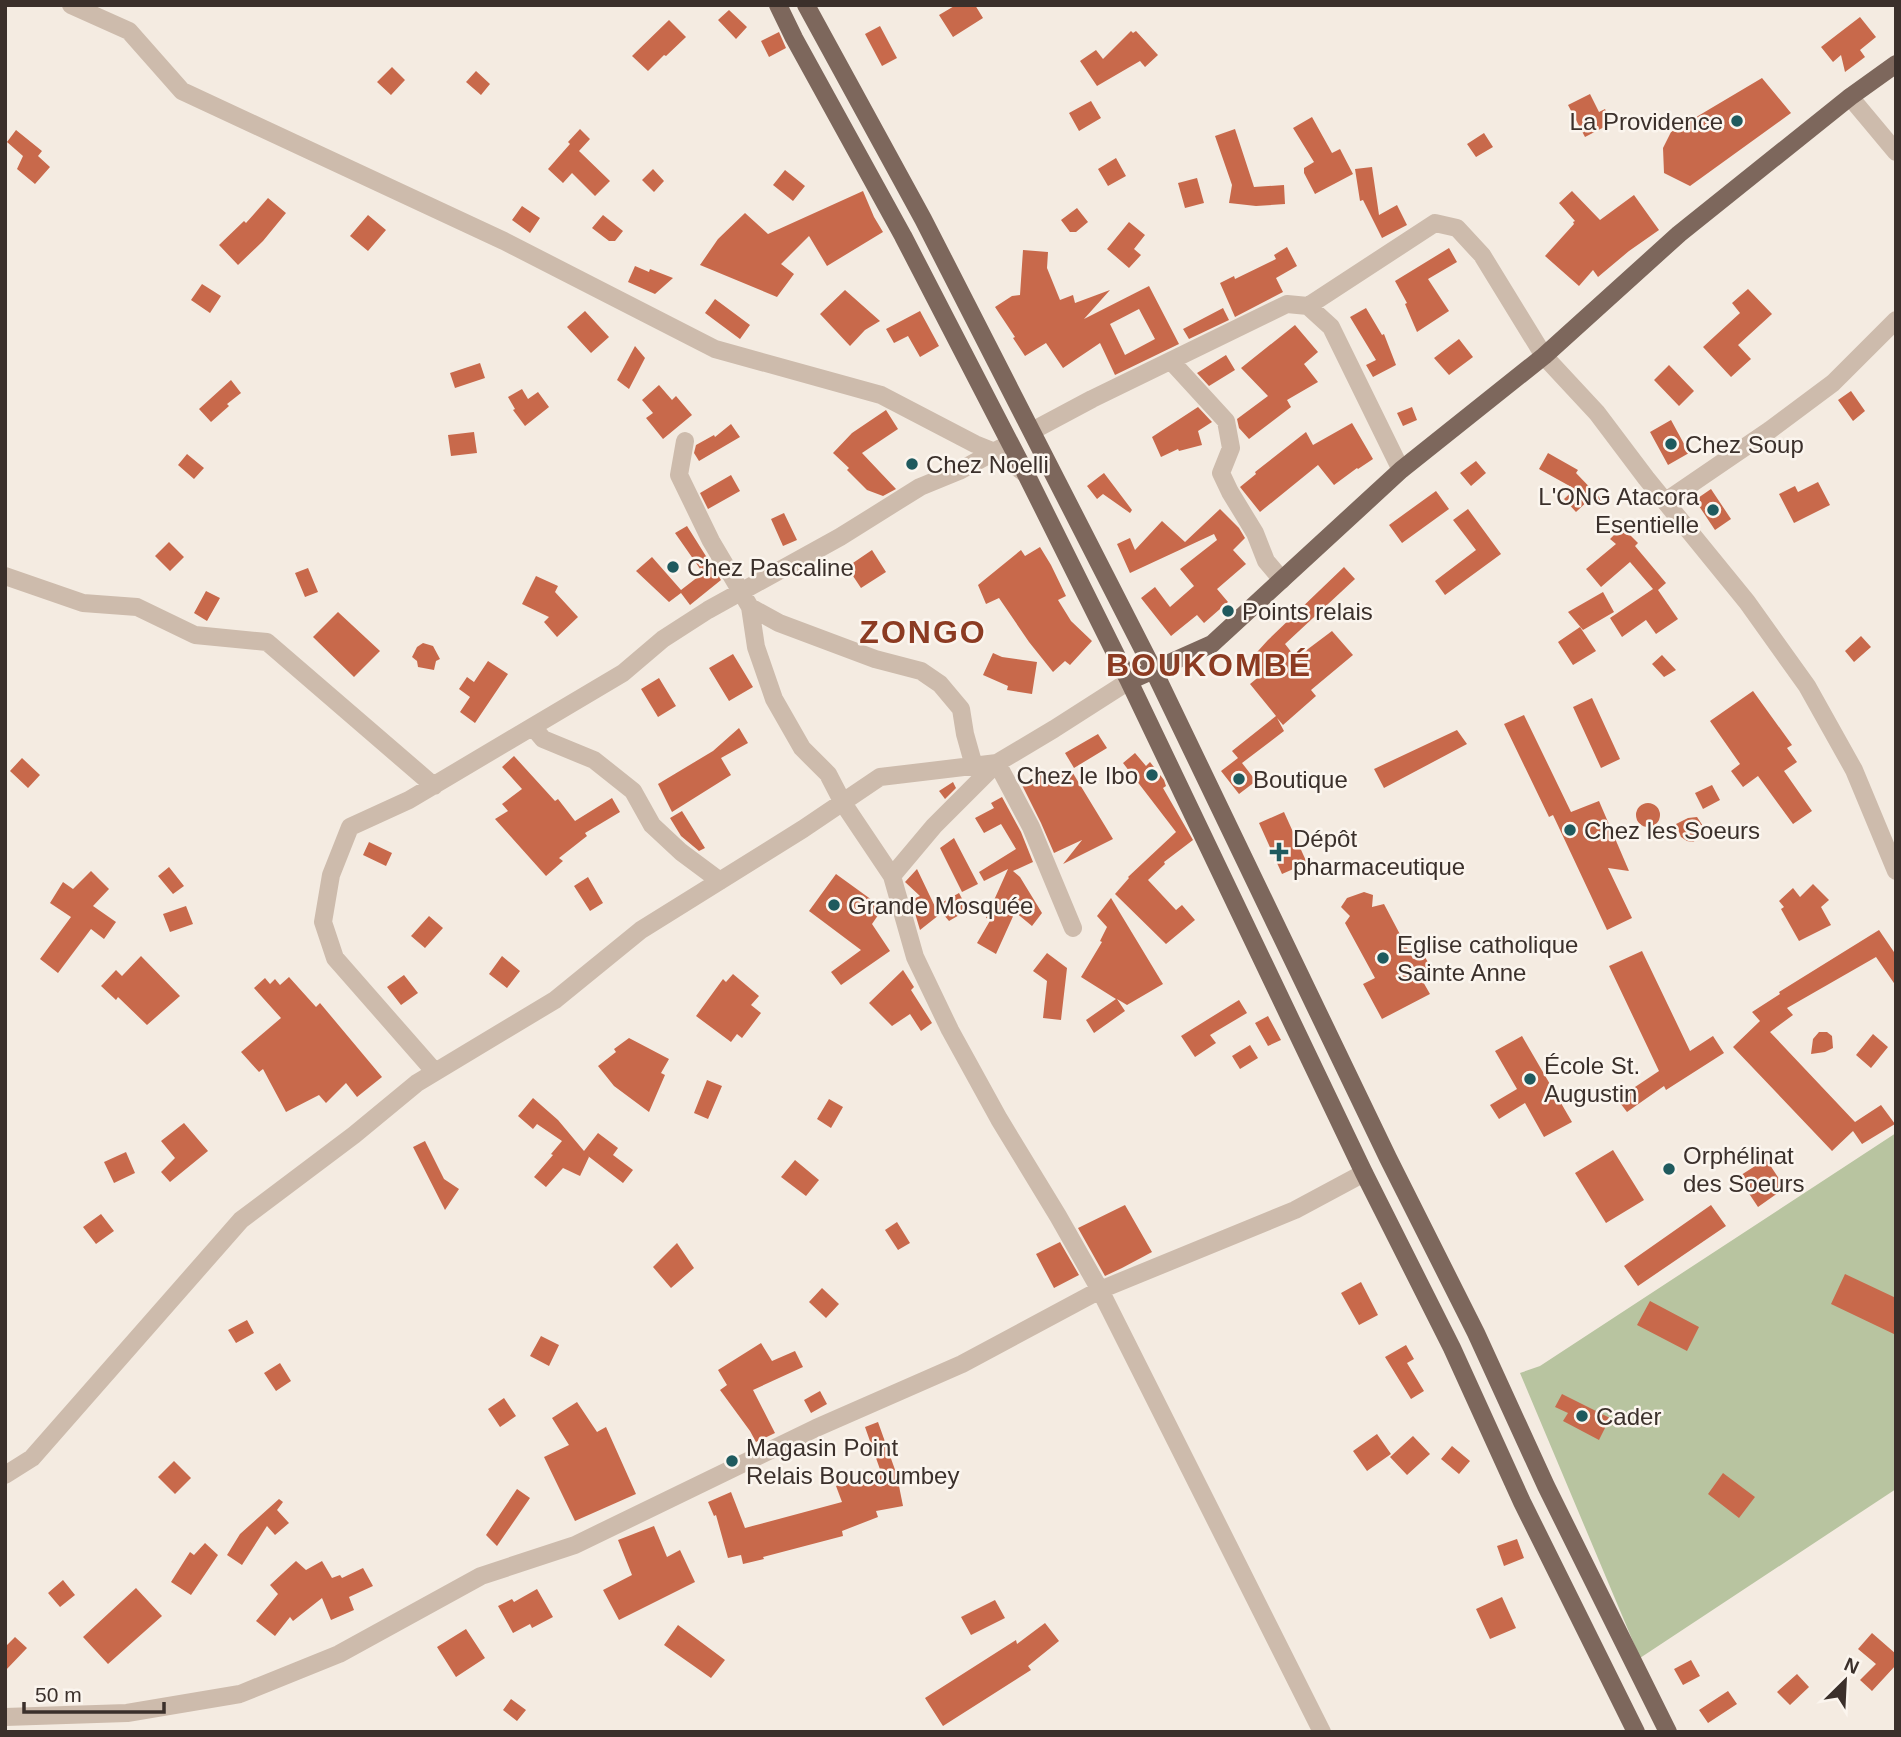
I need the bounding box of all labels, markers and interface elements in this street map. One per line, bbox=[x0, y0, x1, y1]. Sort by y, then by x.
place label: La Providence bbox=[1570, 108, 1723, 135]
marker: La Providence bbox=[1729, 113, 1745, 129]
place label: Chez Soup bbox=[1685, 431, 1804, 458]
marker: Chez Soup bbox=[1663, 436, 1679, 452]
place label: Chez Noelli bbox=[926, 451, 1049, 478]
marker: Chez Noelli bbox=[904, 456, 920, 472]
place label: L'ONG Atacora Esentielle bbox=[1538, 483, 1700, 538]
marker: L'ONG Atacora Esentielle bbox=[1705, 502, 1721, 518]
place label: Chez Pascaline bbox=[687, 554, 854, 581]
marker: Chez Pascaline bbox=[665, 559, 681, 575]
place label: Points relais bbox=[1242, 598, 1373, 625]
marker: Points relais bbox=[1220, 603, 1236, 619]
district label: ZONGO bbox=[859, 614, 987, 650]
district label: BOUKOMBÉ bbox=[1106, 647, 1312, 683]
place label: Chez le Ibo bbox=[1017, 762, 1138, 789]
place label: Boutique bbox=[1253, 766, 1348, 793]
marker: Chez le Ibo bbox=[1144, 767, 1160, 783]
marker: Boutique bbox=[1231, 771, 1247, 787]
place label: Chez les Soeurs bbox=[1584, 817, 1760, 844]
marker: Chez les Soeurs bbox=[1562, 822, 1578, 838]
place label: Dépôt pharmaceutique bbox=[1293, 825, 1465, 880]
marker: Dépôt pharmaceutique bbox=[1271, 844, 1287, 860]
place label: Grande Mosquée bbox=[848, 892, 1033, 919]
marker: Grande Mosquée bbox=[826, 897, 842, 913]
place label: Eglise catholique Sainte Anne bbox=[1397, 931, 1578, 986]
marker: Eglise catholique Sainte Anne bbox=[1375, 950, 1391, 966]
place label: École St. Augustin bbox=[1544, 1052, 1640, 1107]
marker: École St. Augustin bbox=[1522, 1071, 1538, 1087]
place label: Orphélinat des Soeurs bbox=[1683, 1142, 1804, 1197]
marker: Orphélinat des Soeurs bbox=[1661, 1161, 1677, 1177]
place label: Cader bbox=[1596, 1403, 1661, 1430]
marker: Cader bbox=[1574, 1408, 1590, 1424]
place label: Magasin Point Relais Boucoumbey bbox=[746, 1434, 959, 1489]
marker: Magasin Point Relais Boucoumbey bbox=[724, 1453, 740, 1469]
north arrow bbox=[1810, 1646, 1880, 1716]
text: N bbox=[1841, 1654, 1862, 1678]
scale bar bbox=[24, 1670, 164, 1714]
text: 50 m bbox=[35, 1683, 82, 1706]

